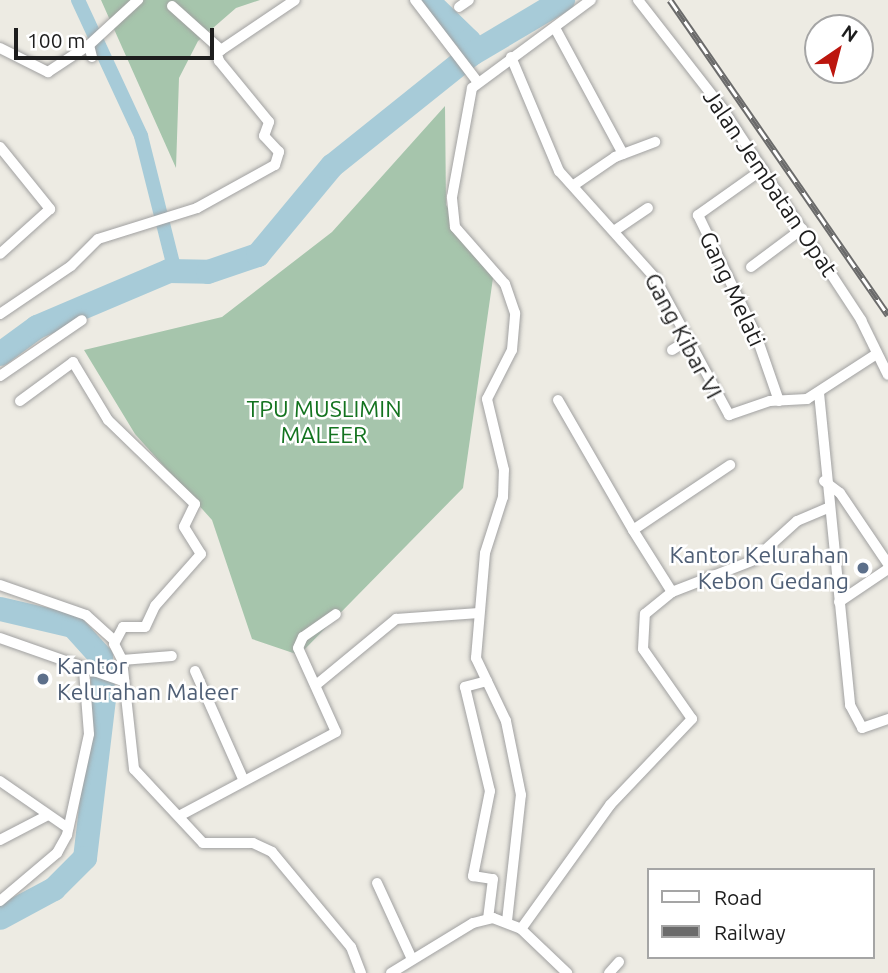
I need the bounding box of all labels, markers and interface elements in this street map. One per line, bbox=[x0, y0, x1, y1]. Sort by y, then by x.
scale bar bbox=[18, 14, 217, 58]
north arrow bbox=[804, 14, 874, 84]
text: N bbox=[838, 20, 862, 47]
text: 100 m bbox=[27, 28, 85, 52]
street label: Jalan Jembatan Opat bbox=[697, 84, 843, 282]
street label: Gang Melati bbox=[693, 227, 771, 351]
street label: Gang Kibar VI bbox=[638, 268, 728, 404]
park label: TPU MUSLIMIN MALEER bbox=[246, 395, 402, 449]
place label: Kantor Kelurahan Kebon Gedang bbox=[669, 541, 849, 595]
marker: Kantor Kelurahan Kebon Gedang bbox=[855, 560, 871, 576]
place label: Kantor Kelurahan Maleer bbox=[57, 652, 238, 706]
marker: Kantor Kelurahan Maleer bbox=[35, 671, 51, 687]
legend bbox=[646, 868, 874, 959]
text: Road bbox=[714, 885, 762, 909]
text: Railway bbox=[714, 920, 786, 944]

